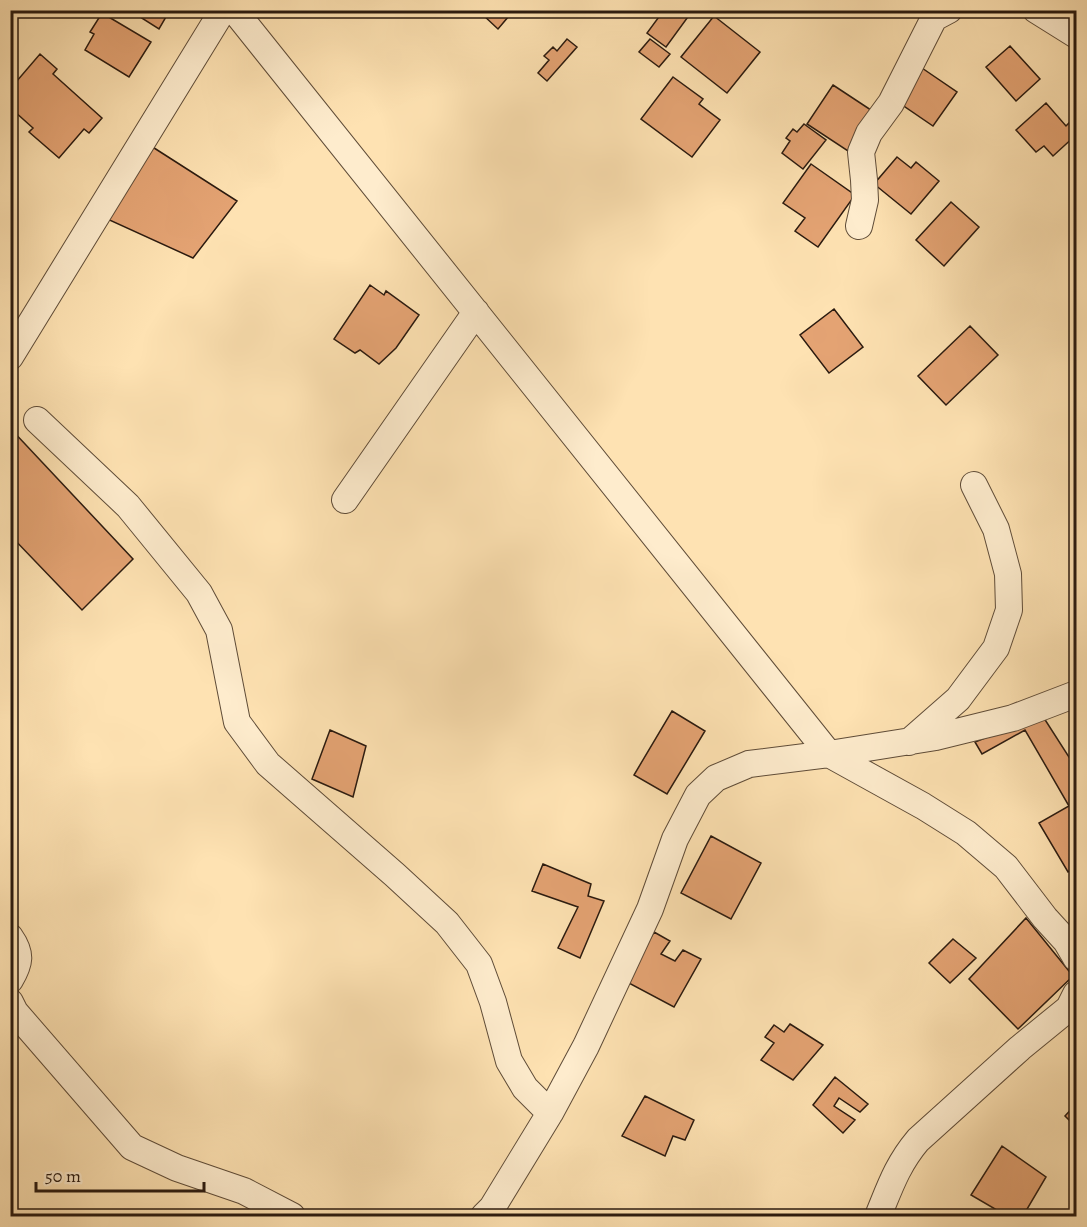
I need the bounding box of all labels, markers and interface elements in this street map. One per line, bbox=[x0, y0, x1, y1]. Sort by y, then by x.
scale bar bbox=[36, 1155, 204, 1193]
text: 50 m bbox=[45, 1164, 81, 1188]

